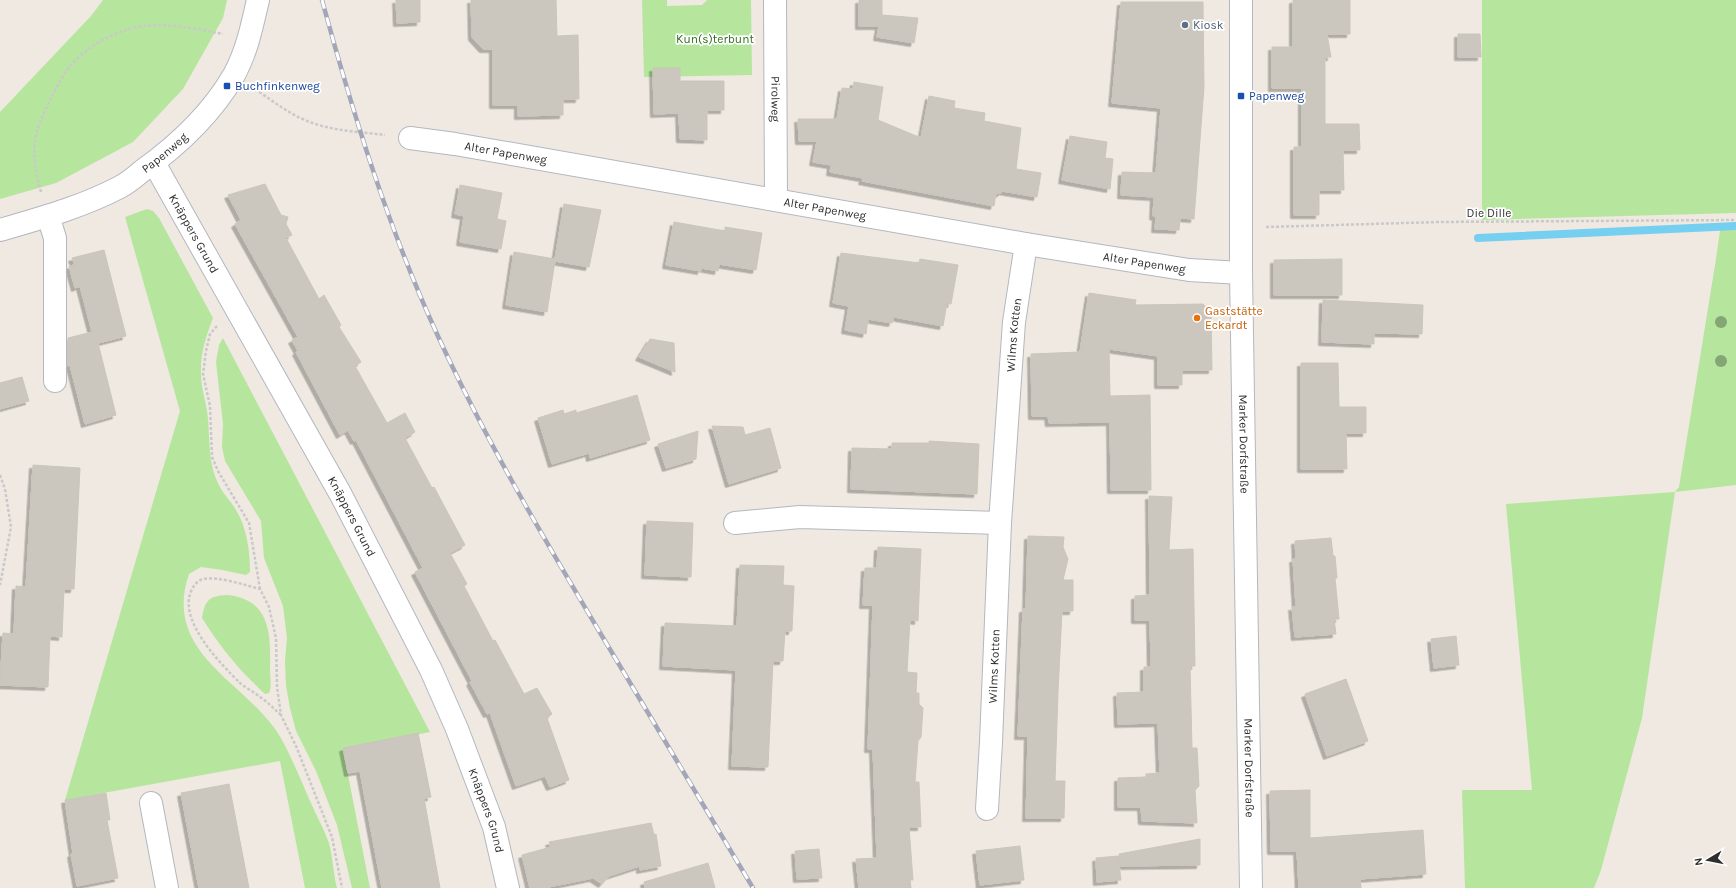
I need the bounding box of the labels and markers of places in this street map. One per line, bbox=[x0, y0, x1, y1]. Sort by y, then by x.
place label: Kiosk bbox=[1193, 18, 1224, 32]
marker: Kiosk bbox=[1180, 20, 1190, 30]
place label: Buchfinkenweg bbox=[235, 79, 320, 93]
marker: Buchfinkenweg bbox=[222, 81, 232, 91]
place label: Papenweg bbox=[1249, 89, 1305, 103]
marker: Papenweg bbox=[1236, 91, 1246, 101]
place label: Gaststätte Eckardt bbox=[1205, 304, 1263, 332]
marker: Gaststätte Eckardt bbox=[1192, 313, 1202, 323]

